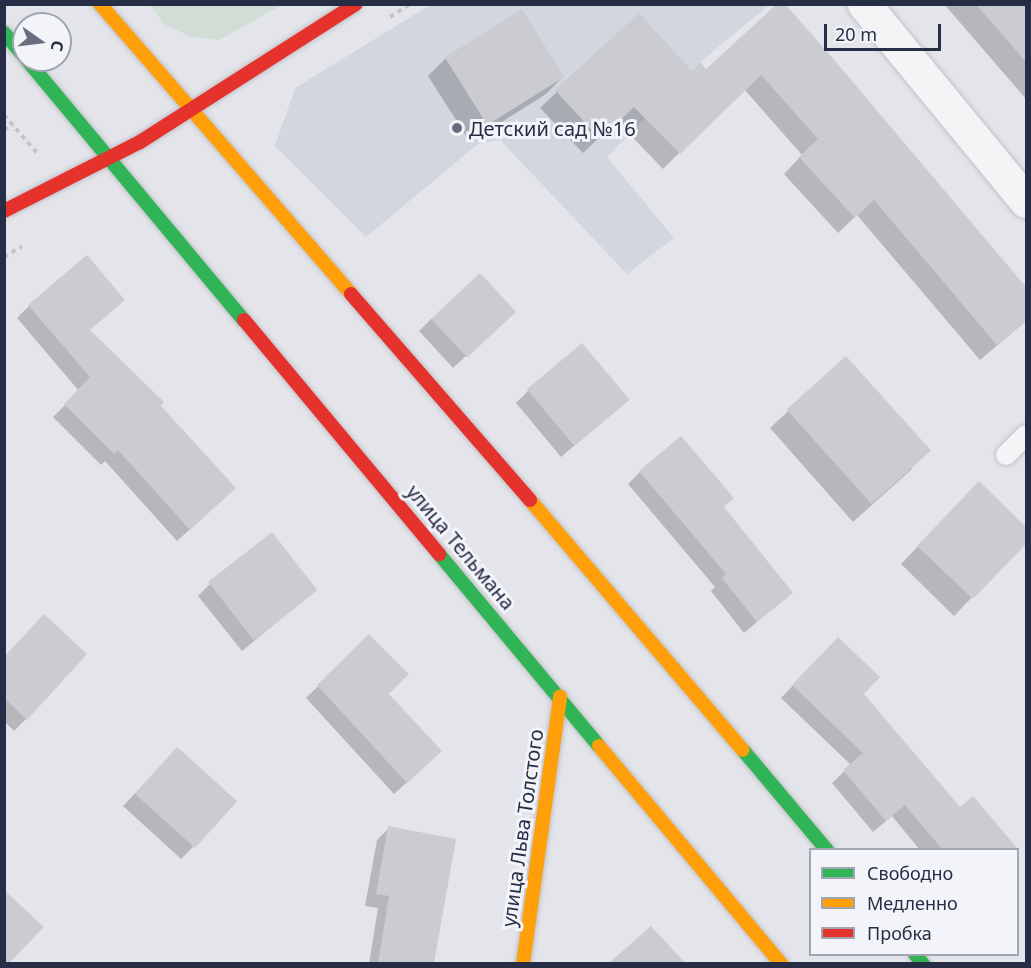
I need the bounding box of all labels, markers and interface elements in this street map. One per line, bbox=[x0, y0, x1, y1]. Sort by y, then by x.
north arrow bbox=[12, 12, 72, 72]
scale bar bbox=[827, 12, 944, 50]
text: 20 m bbox=[835, 22, 877, 46]
text: С bbox=[46, 38, 69, 54]
place label: Детский сад №16 bbox=[469, 116, 636, 140]
marker: Детский сад №16 bbox=[450, 121, 464, 135]
street label: улица Тельмана bbox=[402, 480, 520, 614]
street label: улица Льва Толстого bbox=[496, 728, 548, 928]
legend bbox=[809, 848, 1019, 956]
text: Свободно bbox=[867, 861, 953, 885]
text: Медленно bbox=[867, 891, 958, 915]
text: Пробка bbox=[867, 921, 932, 945]

